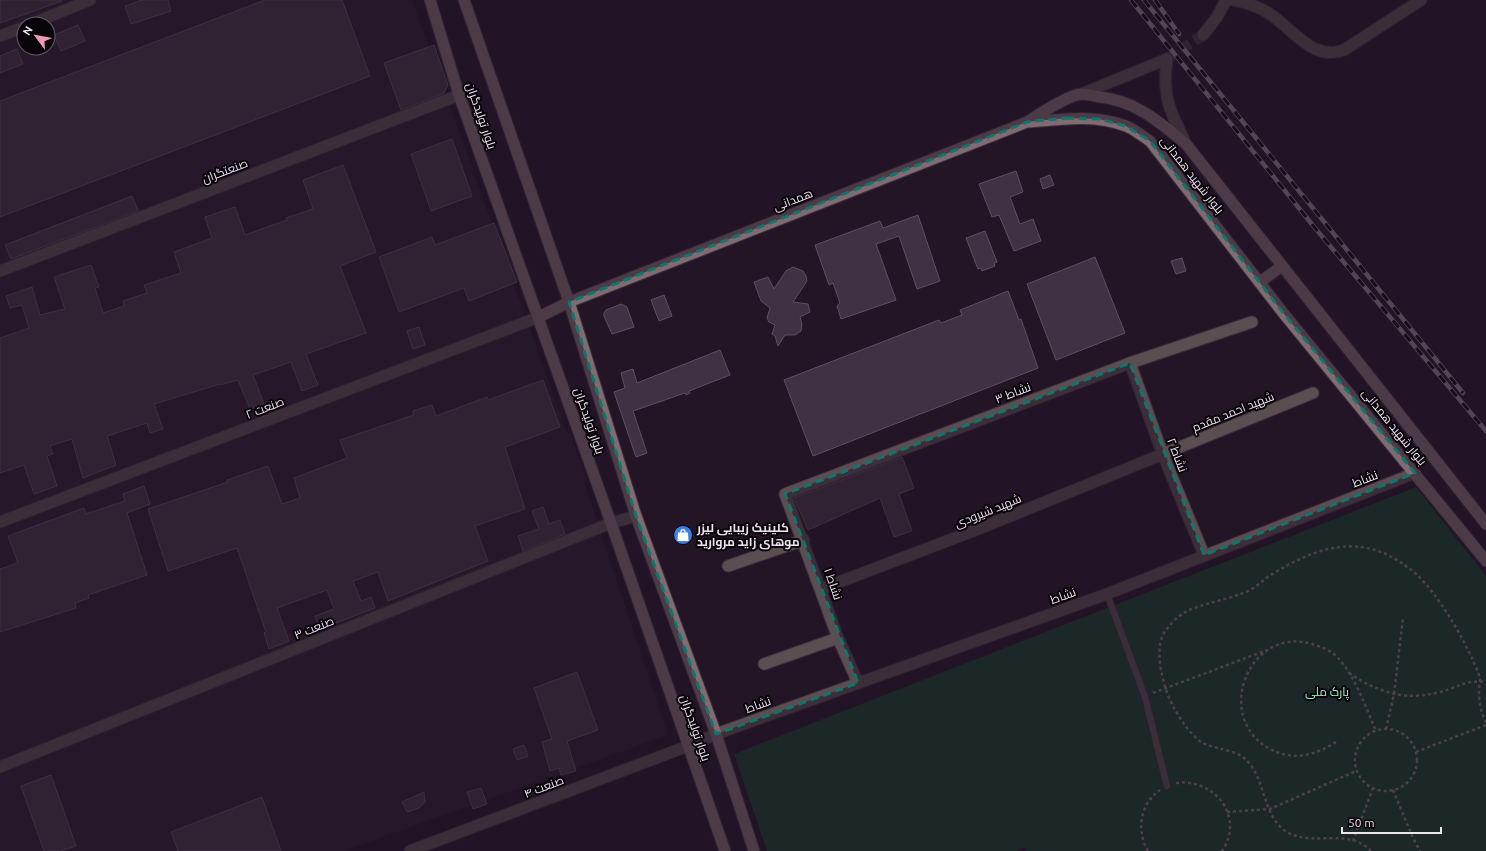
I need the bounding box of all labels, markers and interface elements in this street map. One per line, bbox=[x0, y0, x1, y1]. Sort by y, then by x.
north arrow bbox=[16, 16, 56, 56]
text: N bbox=[20, 24, 35, 37]
street label: بلوار تولیدگران bbox=[463, 81, 499, 151]
street label: بلوار شهید همدانی bbox=[1157, 133, 1227, 217]
street label: صنعتگران bbox=[200, 156, 250, 186]
street label: همدانی bbox=[771, 186, 815, 214]
street label: نشاط ۳ bbox=[993, 380, 1032, 405]
street label: بلوار تولیدگران bbox=[571, 386, 607, 456]
street label: بلوار شهید همدانی bbox=[1359, 386, 1429, 468]
street label: شهید احمد مقدم bbox=[1190, 389, 1276, 436]
street label: صنعت ۲ bbox=[244, 394, 286, 421]
street label: نشاط ۲ bbox=[1165, 436, 1190, 474]
street label: نشاط bbox=[1350, 468, 1379, 489]
street label: شهید شیرودی bbox=[953, 491, 1023, 531]
place label: کلینیک زیبایی لیزر موهای زاید مروارید bbox=[696, 521, 800, 550]
shop icon: کلینیک زیبایی لیزر موهای زاید مروارید bbox=[672, 524, 694, 546]
street label: نشاط ۱ bbox=[822, 566, 845, 601]
street label: نشاط bbox=[1048, 585, 1077, 606]
street label: صنعت ۳ bbox=[292, 614, 336, 641]
park label: پارک ملی bbox=[1305, 685, 1350, 701]
street label: بلوار تولیدگران bbox=[677, 693, 713, 763]
street label: نشاط bbox=[743, 694, 772, 715]
street label: صنعت ۴ bbox=[522, 773, 566, 800]
scale bar bbox=[1342, 809, 1441, 835]
text: 50 m bbox=[1348, 816, 1375, 829]

